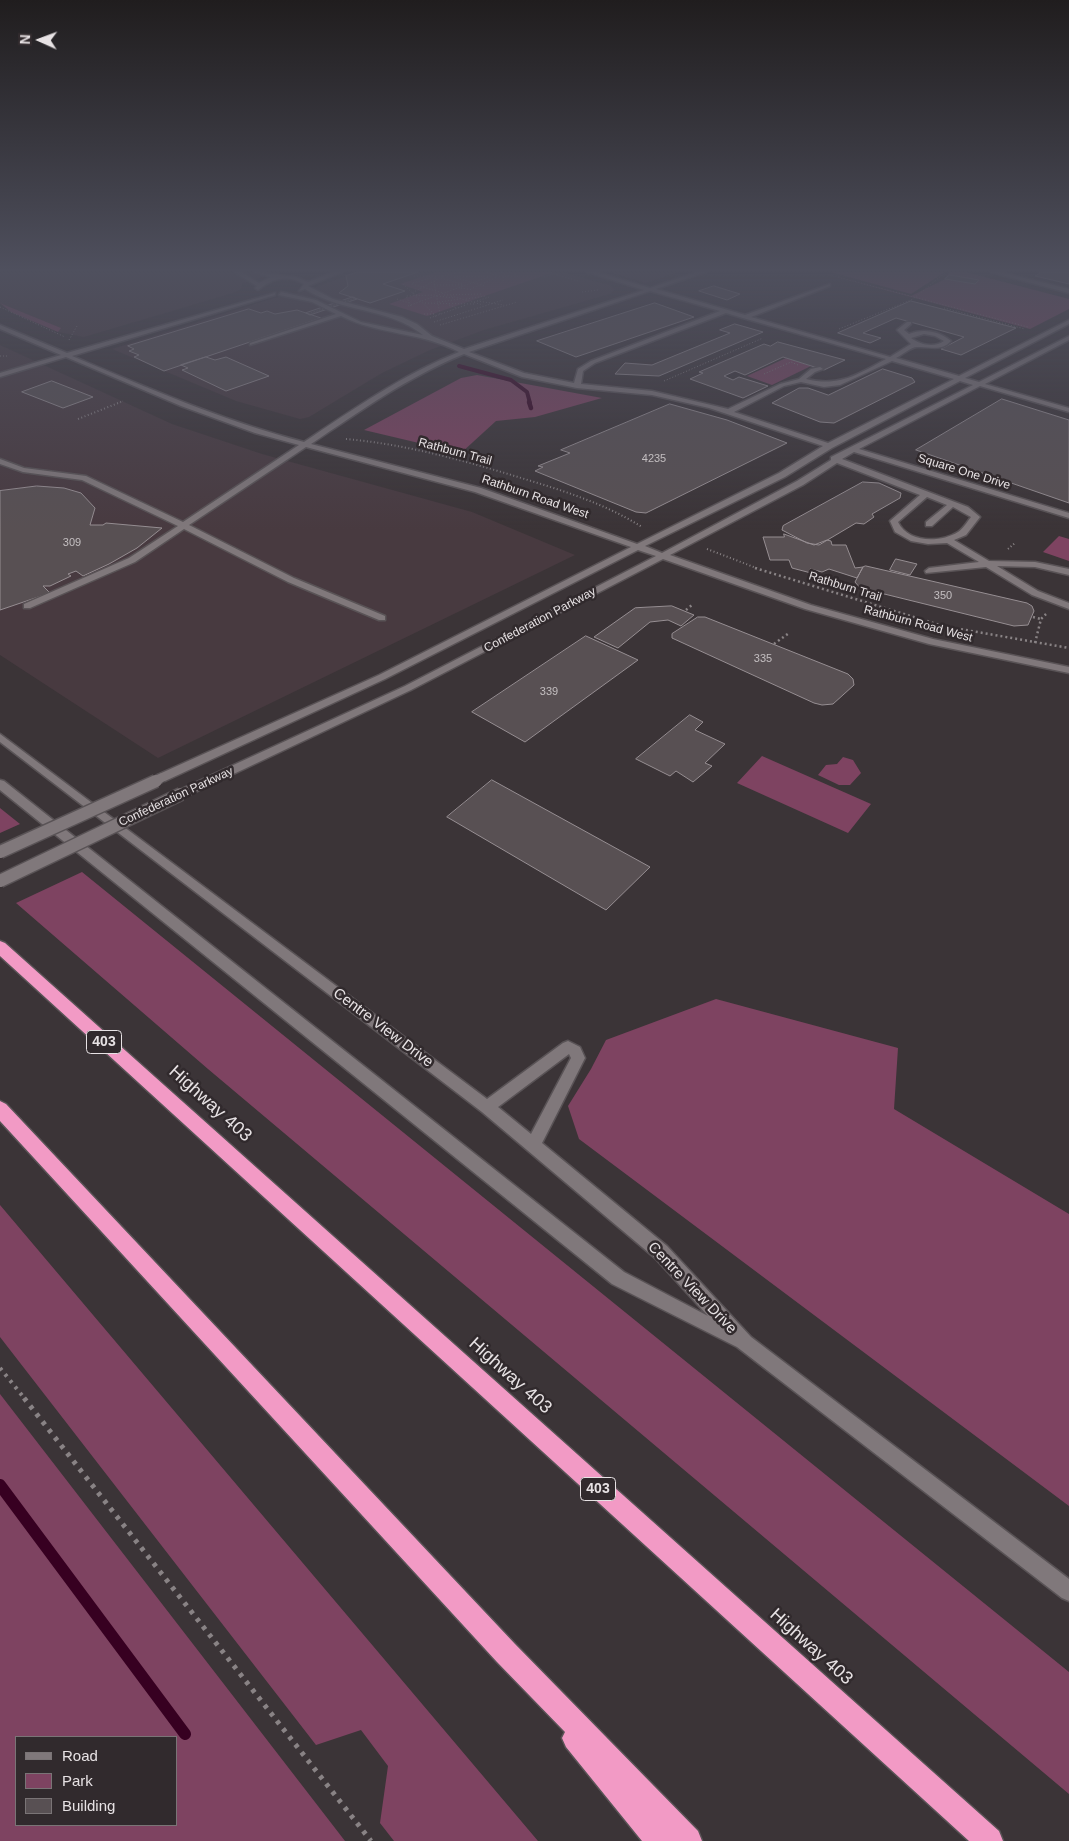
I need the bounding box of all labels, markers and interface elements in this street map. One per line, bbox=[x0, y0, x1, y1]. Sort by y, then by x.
north arrow bbox=[15, 15, 65, 65]
text: N bbox=[17, 34, 33, 45]
street label: Rathburn Trail bbox=[417, 435, 493, 469]
street label: Square One Drive bbox=[916, 451, 1012, 493]
house number: 4235 bbox=[642, 452, 666, 466]
street label: Rathburn Road West bbox=[480, 472, 590, 522]
house number: 309 bbox=[63, 536, 81, 550]
street label: Rathburn Trail bbox=[807, 569, 883, 605]
street label: Confederation Parkway bbox=[482, 584, 598, 656]
house number: 350 bbox=[934, 589, 952, 603]
street label: Rathburn Road West bbox=[862, 603, 974, 645]
house number: 335 bbox=[754, 652, 772, 666]
house number: 339 bbox=[540, 685, 558, 699]
street label: Confederation Parkway bbox=[116, 764, 236, 830]
street label: Centre View Drive bbox=[329, 985, 437, 1071]
road number: 403 bbox=[86, 1030, 122, 1054]
street label: Highway 403 bbox=[164, 1061, 256, 1147]
street label: Centre View Drive bbox=[644, 1238, 740, 1338]
street label: Highway 403 bbox=[464, 1333, 556, 1419]
road number: 403 bbox=[580, 1478, 616, 1500]
street label: Highway 403 bbox=[765, 1604, 857, 1690]
legend bbox=[15, 1736, 178, 1826]
text: Road bbox=[62, 1747, 98, 1764]
text: Park bbox=[62, 1772, 93, 1789]
text: Building bbox=[62, 1797, 115, 1814]

